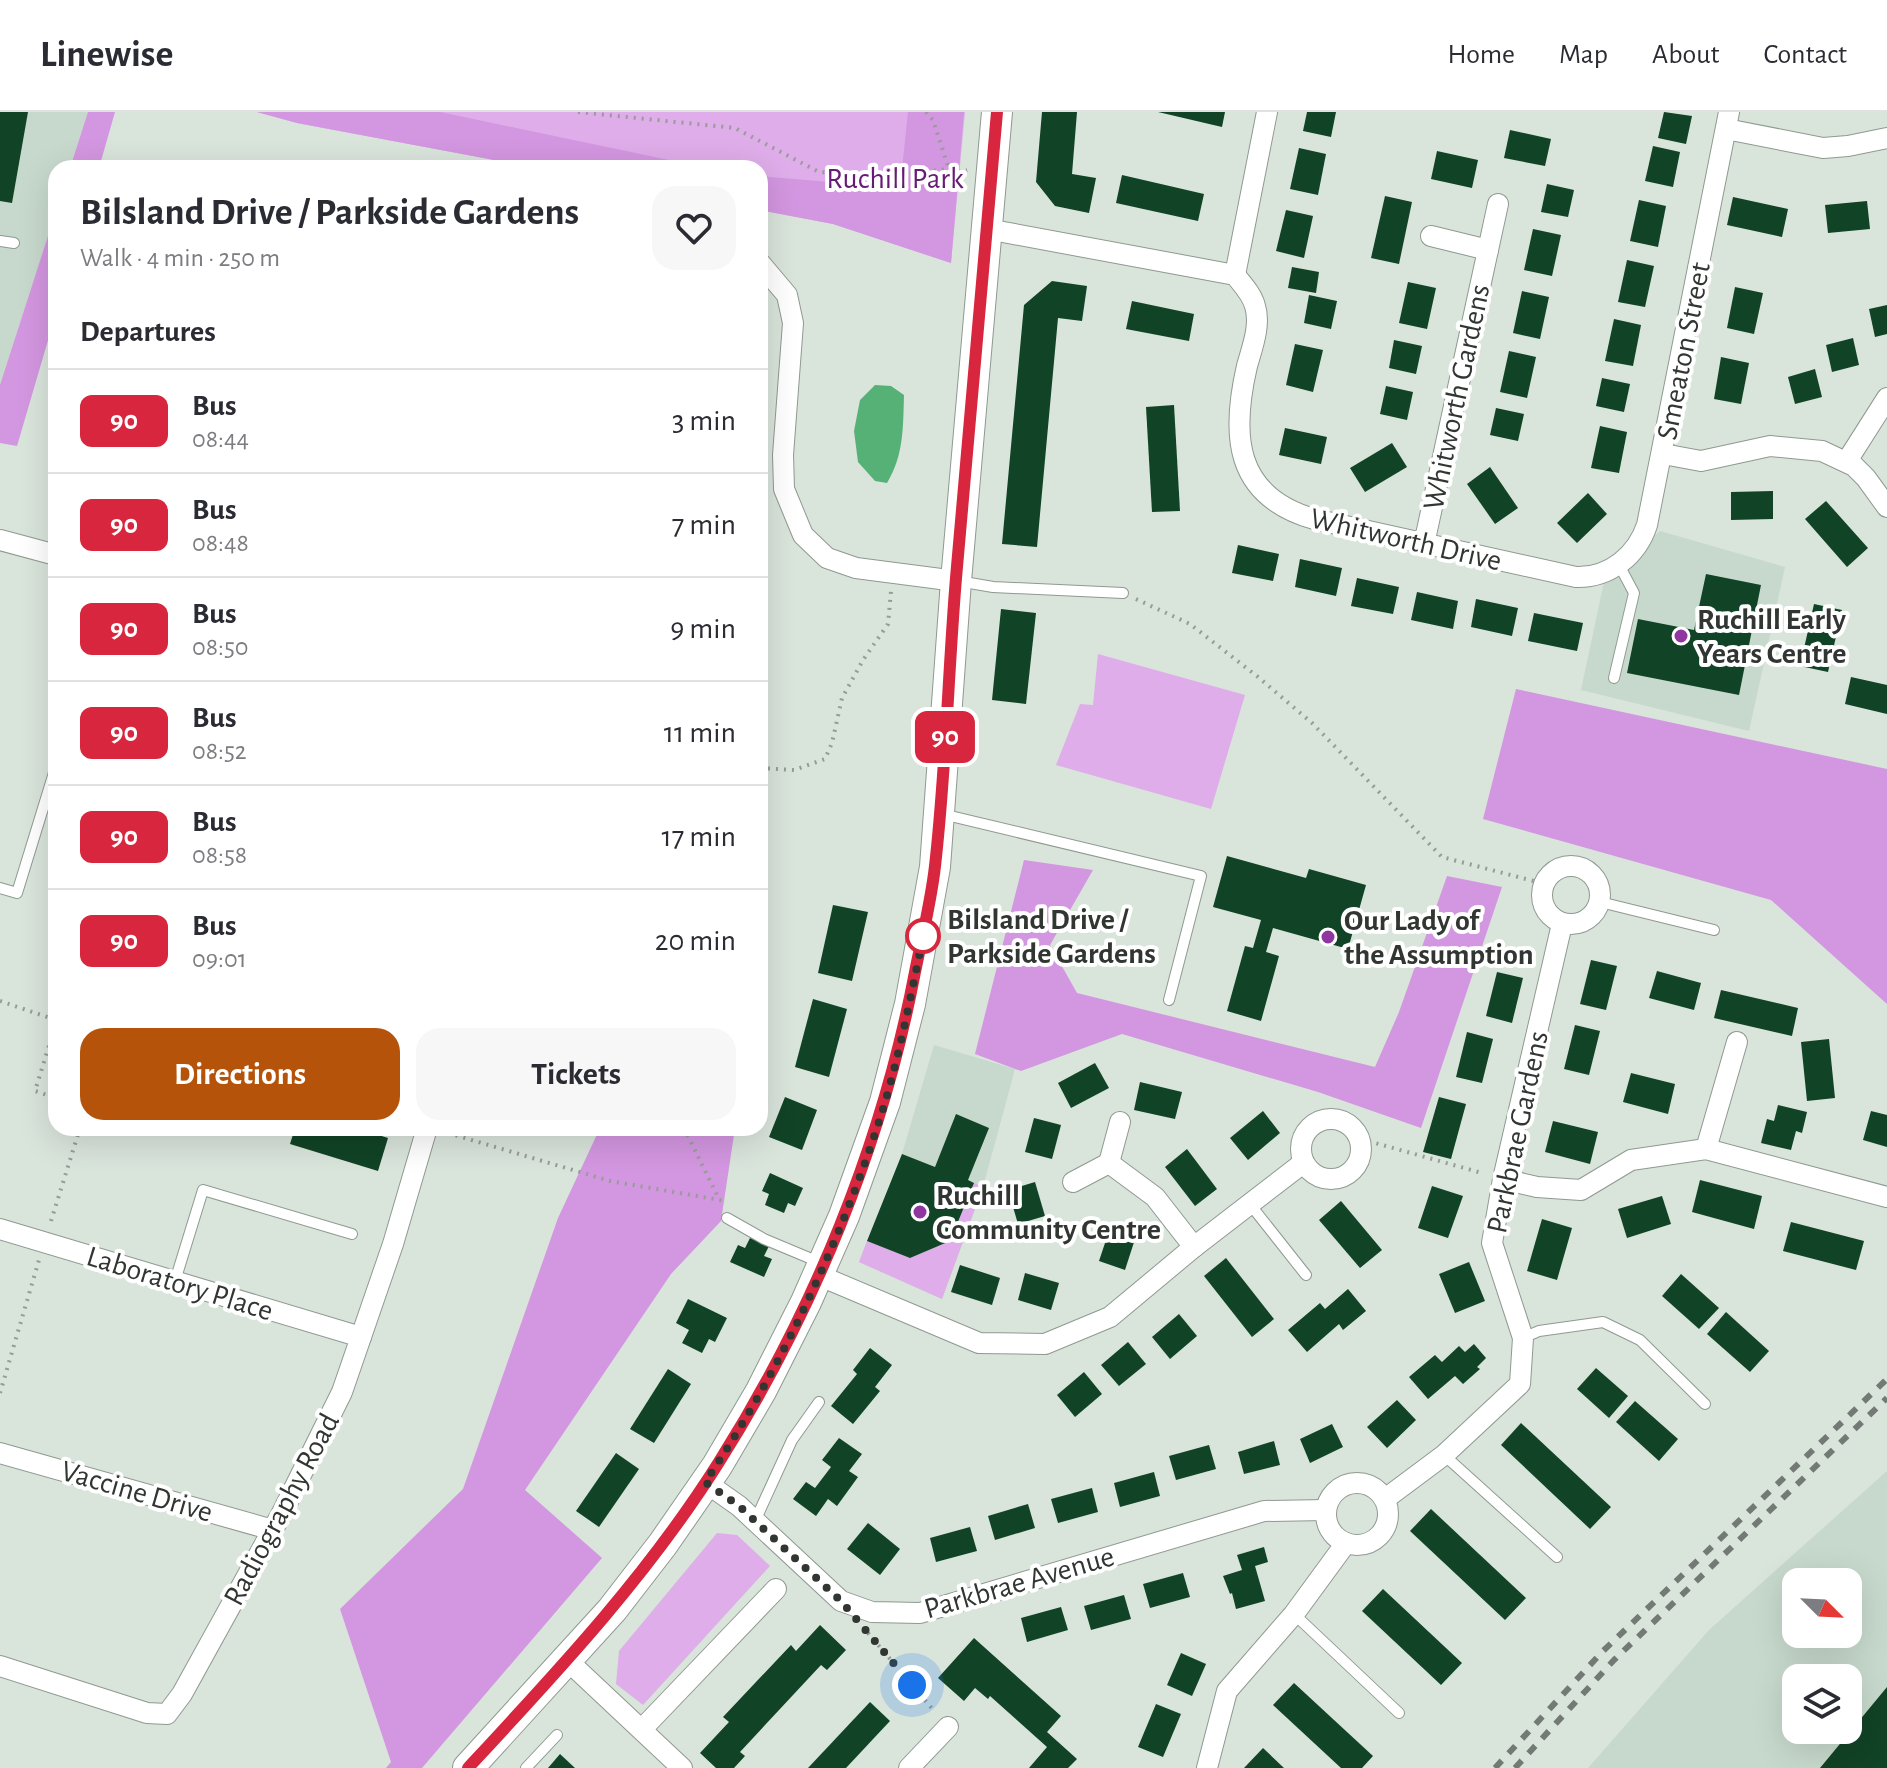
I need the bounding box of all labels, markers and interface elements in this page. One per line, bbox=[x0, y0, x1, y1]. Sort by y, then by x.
text: Linewise bbox=[40, 36, 173, 74]
text: Home bbox=[1448, 41, 1515, 69]
text: Map bbox=[1559, 41, 1608, 69]
text: About bbox=[1652, 41, 1720, 69]
text: Contact bbox=[1764, 41, 1847, 69]
park label: Ruchill Park bbox=[826, 164, 964, 194]
button: heart bbox=[652, 186, 736, 270]
text: Bilsland Drive / Parkside Gardens bbox=[80, 194, 579, 232]
text: Walk · 4 min · 250 m bbox=[80, 245, 280, 271]
street label: Smeaton Street bbox=[1652, 259, 1716, 442]
street label: Whitworth Gardens bbox=[1418, 282, 1496, 513]
text: Departures bbox=[80, 317, 216, 347]
text: Bus bbox=[192, 391, 237, 421]
text: 3 min bbox=[672, 406, 736, 436]
text: 90 bbox=[110, 407, 138, 435]
text: 08:44 bbox=[192, 426, 249, 452]
text: Bus bbox=[192, 495, 237, 525]
street label: Whitworth Drive bbox=[1307, 503, 1504, 577]
text: 7 min bbox=[672, 510, 736, 540]
text: 90 bbox=[110, 511, 138, 539]
text: 08:48 bbox=[192, 530, 249, 556]
text: Bus bbox=[192, 599, 237, 629]
place label: Ruchill Early Years Centre bbox=[1697, 605, 1847, 669]
text: 9 min bbox=[670, 614, 736, 644]
text: 90 bbox=[110, 615, 138, 643]
marker: Ruchill Early Years Centre bbox=[1672, 627, 1690, 645]
text: 08:50 bbox=[192, 634, 249, 660]
text: Bus bbox=[192, 703, 237, 733]
line badge: 90 bbox=[909, 711, 981, 763]
text: 11 min bbox=[664, 718, 736, 748]
text: 90 bbox=[110, 719, 138, 747]
text: 90 bbox=[931, 723, 959, 751]
text: 08:52 bbox=[192, 738, 247, 764]
text: Bus bbox=[192, 807, 237, 837]
text: 17 min bbox=[661, 822, 736, 852]
text: 90 bbox=[110, 823, 138, 851]
text: 08:58 bbox=[192, 842, 247, 868]
place label: Bilsland Drive / Parkside Gardens bbox=[947, 905, 1156, 969]
place label: Our Lady of the Assumption bbox=[1344, 906, 1534, 970]
text: Bus bbox=[192, 911, 237, 941]
marker: Bilsland Drive / Parkside Gardens bbox=[906, 919, 940, 953]
text: 20 min bbox=[655, 926, 736, 956]
text: 90 bbox=[110, 927, 138, 955]
marker: Our Lady of the Assumption bbox=[1319, 928, 1337, 946]
text: 09:01 bbox=[192, 946, 247, 972]
button: Directions bbox=[80, 1028, 400, 1120]
button: Tickets bbox=[416, 1028, 736, 1120]
street label: Parkbrae Gardens bbox=[1482, 1028, 1554, 1236]
place label: Ruchill Community Centre bbox=[936, 1181, 1161, 1245]
marker: Ruchill Community Centre bbox=[911, 1203, 929, 1221]
street label: Laboratory Place bbox=[83, 1241, 276, 1327]
street label: Radiography Road bbox=[219, 1408, 345, 1611]
street label: Vaccine Drive bbox=[58, 1456, 216, 1528]
street label: Parkbrae Avenue bbox=[921, 1541, 1118, 1624]
north arrow bbox=[1782, 1568, 1862, 1648]
map controls bbox=[1782, 1568, 1862, 1744]
button: layers bbox=[1782, 1664, 1862, 1744]
your location bbox=[892, 1665, 932, 1705]

